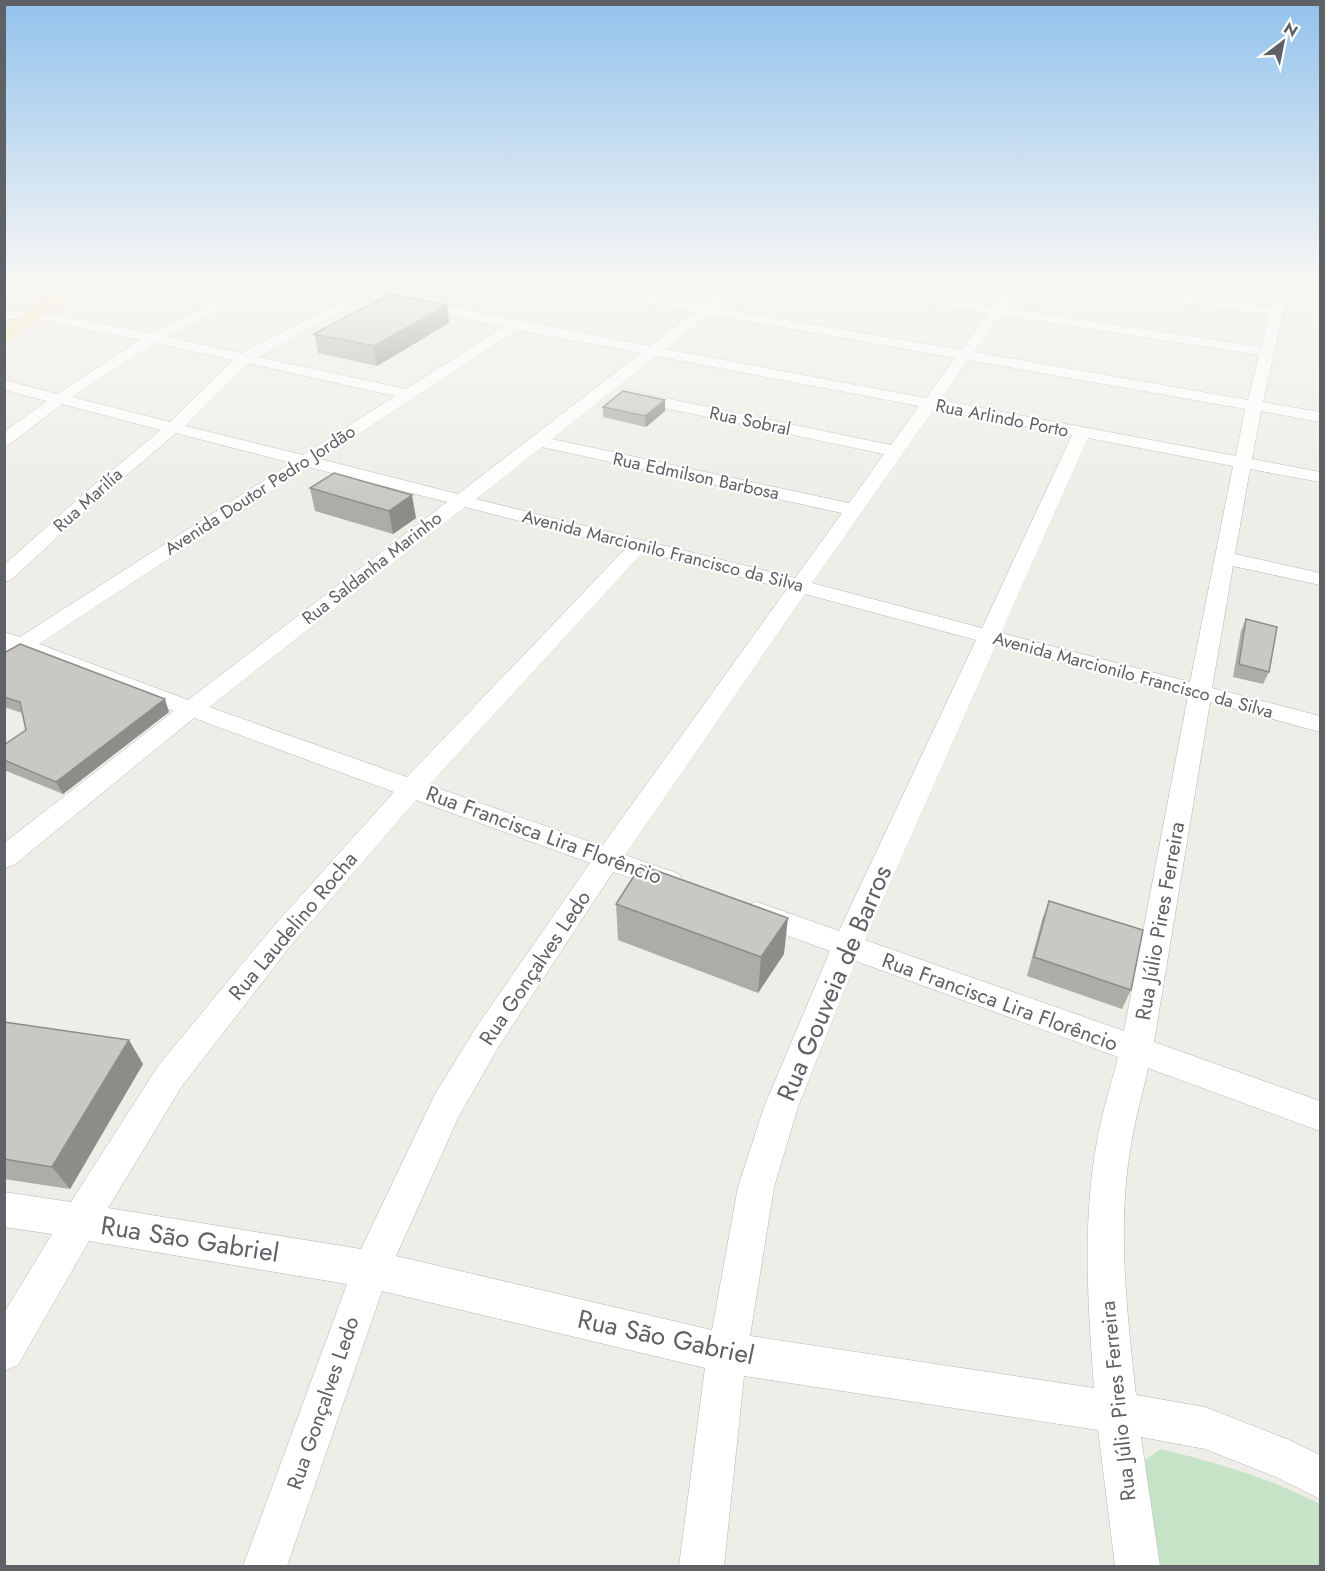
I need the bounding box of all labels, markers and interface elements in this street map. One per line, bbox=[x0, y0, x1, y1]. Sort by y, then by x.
north arrow bbox=[1253, 12, 1313, 72]
text: N bbox=[1279, 17, 1302, 43]
street label: Rua Arlindo Porto bbox=[933, 392, 1071, 444]
street label: Rua Sobral bbox=[707, 400, 793, 442]
street label: Avenida Doutor Pedro Jordão bbox=[160, 418, 361, 562]
street label: Rua Edmilson Barbosa bbox=[610, 446, 782, 506]
street label: Rua Marilía bbox=[48, 462, 128, 538]
street label: Avenida Marcionilo Francisco da Silva bbox=[520, 503, 806, 599]
street label: Rua Saldanha Marinho bbox=[297, 505, 447, 631]
street label: Avenida Marcionilo Francisco da Silva bbox=[990, 625, 1276, 725]
street label: Rua Francisca Lira Florêncio bbox=[422, 778, 666, 892]
street label: Rua Júlio Pires Ferreira bbox=[1128, 819, 1192, 1023]
street label: Rua Laudelino Rocha bbox=[222, 845, 364, 1007]
street label: Rua Gouveia de Barros bbox=[767, 859, 901, 1107]
street label: Rua Gonçalves Ledo bbox=[472, 885, 598, 1051]
street label: Rua Francisca Lira Florêncio bbox=[878, 945, 1122, 1059]
street label: Rua São Gabriel bbox=[98, 1206, 282, 1272]
street label: Rua Júlio Pires Ferreira bbox=[1093, 1299, 1143, 1503]
street label: Rua São Gabriel bbox=[574, 1300, 758, 1374]
street label: Rua Gonçalves Ledo bbox=[279, 1312, 367, 1494]

